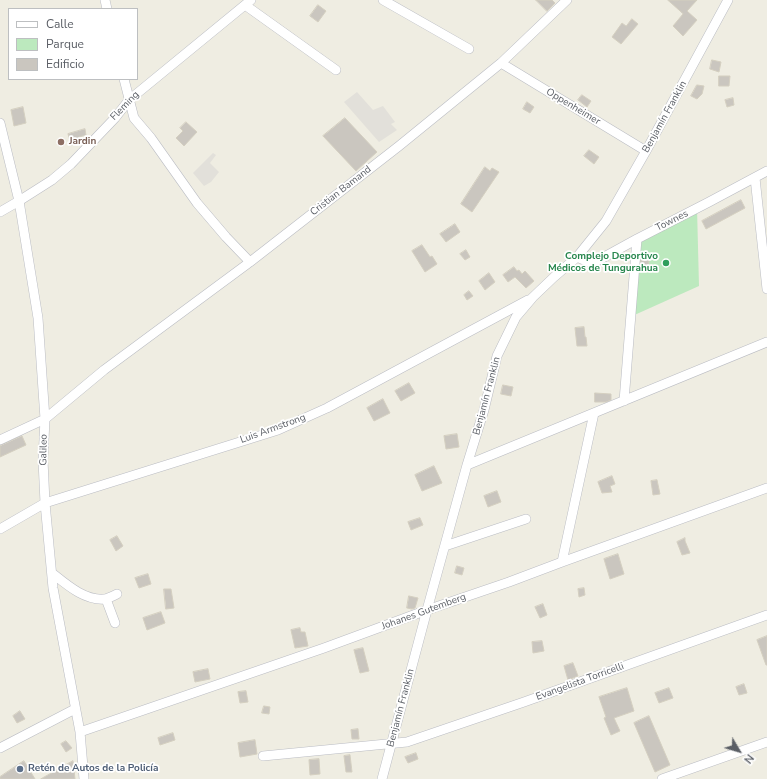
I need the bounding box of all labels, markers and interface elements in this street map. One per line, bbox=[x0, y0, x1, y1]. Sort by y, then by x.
legend bbox=[8, 8, 138, 80]
text: Calle bbox=[46, 16, 74, 32]
text: Parque bbox=[46, 36, 84, 52]
text: Edificio bbox=[46, 56, 84, 72]
street label: Benjamín Franklin bbox=[640, 79, 690, 155]
street label: Oppenheimer bbox=[544, 86, 602, 128]
street label: Fleming bbox=[108, 89, 142, 123]
place label: Jardin bbox=[69, 136, 96, 148]
marker: Jardin bbox=[56, 137, 66, 147]
street label: Cristian Bamand bbox=[308, 163, 374, 219]
street label: Townes bbox=[654, 208, 690, 234]
place label: Complejo Deportivo Médicos de Tungurahua bbox=[548, 251, 658, 274]
marker: Complejo Deportivo Médicos de Tungurahua bbox=[661, 258, 671, 268]
street label: Benjamín Franklin bbox=[471, 356, 503, 436]
street label: Luis Armstrong bbox=[239, 412, 307, 446]
street label: Galileo bbox=[38, 434, 50, 466]
street label: Johanes Gutemberg bbox=[380, 591, 468, 633]
street label: Evangelista Torricelli bbox=[534, 661, 626, 703]
street label: Benjamín Franklin bbox=[385, 668, 417, 748]
north arrow bbox=[719, 731, 759, 771]
text: N bbox=[740, 751, 757, 767]
place label: Retén de Autos de la Policía bbox=[28, 763, 158, 775]
marker: Retén de Autos de la Policía bbox=[15, 764, 25, 774]

